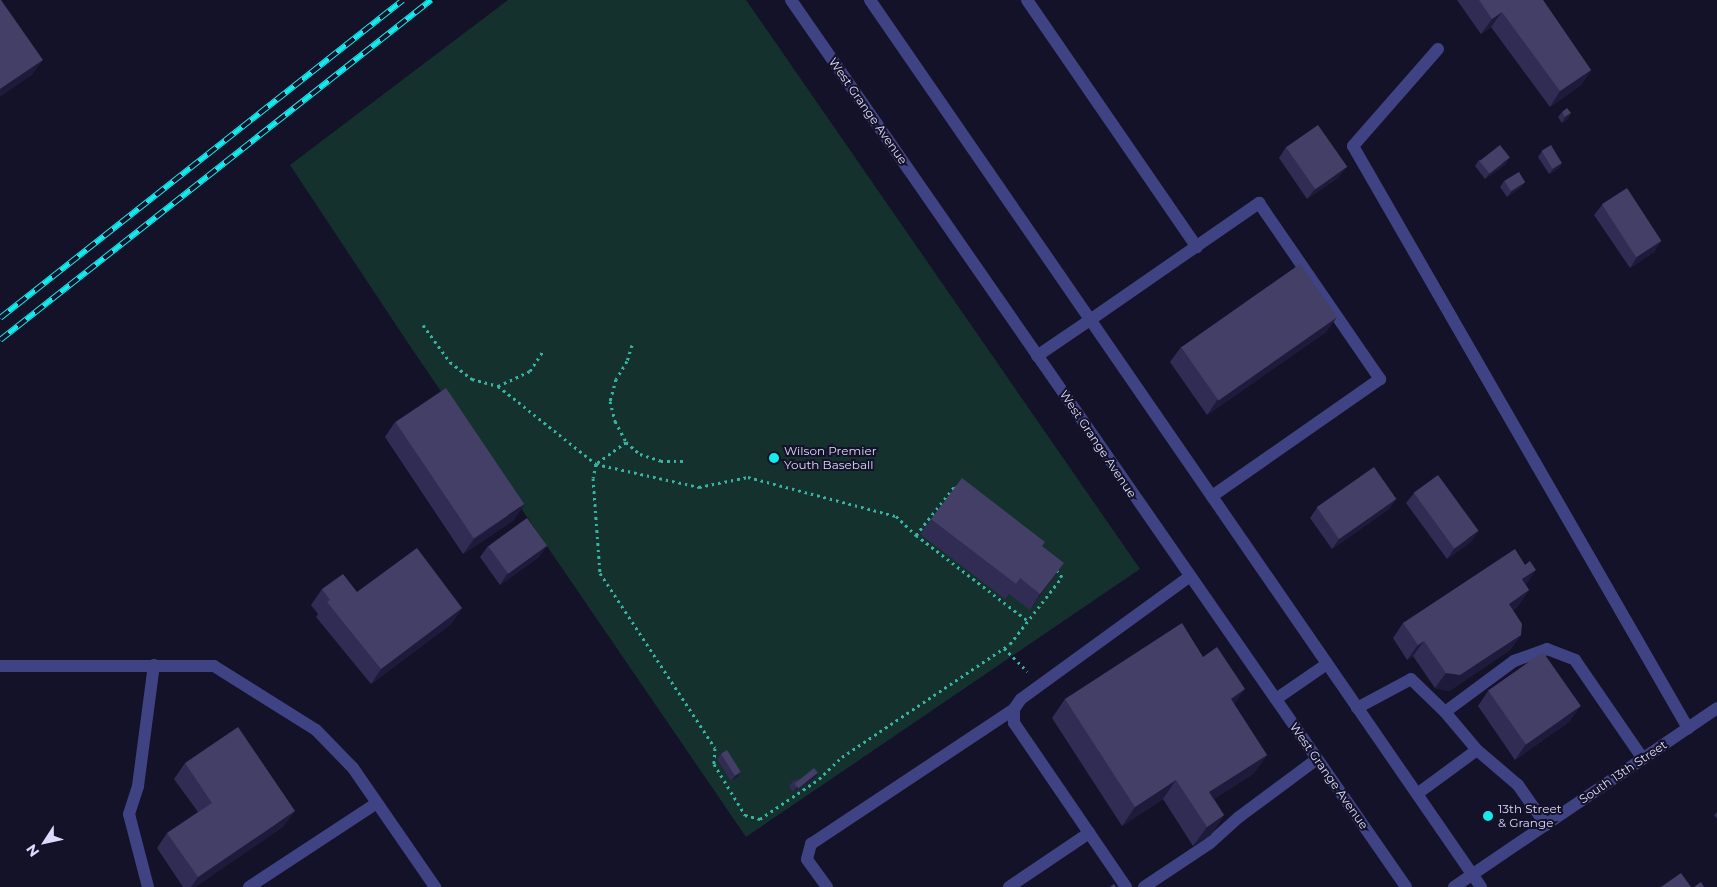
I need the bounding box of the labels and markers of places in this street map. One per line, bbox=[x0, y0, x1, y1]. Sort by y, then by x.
place label: Wilson Premier Youth Baseball bbox=[784, 444, 876, 472]
marker: Wilson Premier Youth Baseball bbox=[768, 452, 780, 464]
place label: 13th Street & Grange bbox=[1498, 802, 1562, 830]
marker: 13th Street & Grange bbox=[1482, 810, 1494, 822]

